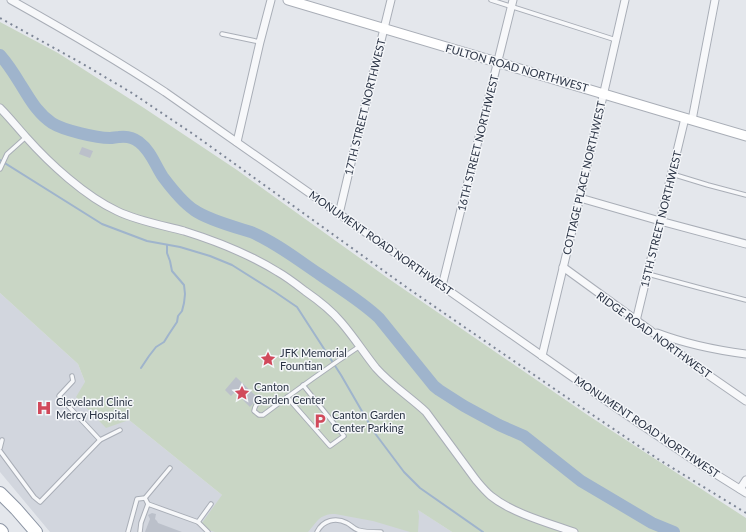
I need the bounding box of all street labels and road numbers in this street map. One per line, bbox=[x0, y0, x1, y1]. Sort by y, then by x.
street label: 17TH STREET NORTHWEST bbox=[341, 37, 388, 177]
street label: FULTON ROAD NORTHWEST bbox=[444, 41, 591, 94]
street label: 16TH STREET NORTHWEST bbox=[454, 73, 501, 213]
street label: COTTAGE PLACE NORTHWEST bbox=[559, 99, 608, 256]
street label: 15TH STREET NORTHWEST bbox=[637, 149, 684, 289]
street label: MONUMENT ROAD NORTHWEST bbox=[307, 188, 456, 298]
street label: RIDGE ROAD NORTHWEST bbox=[594, 289, 715, 381]
street label: MONUMENT ROAD NORTHWEST bbox=[572, 373, 723, 480]

